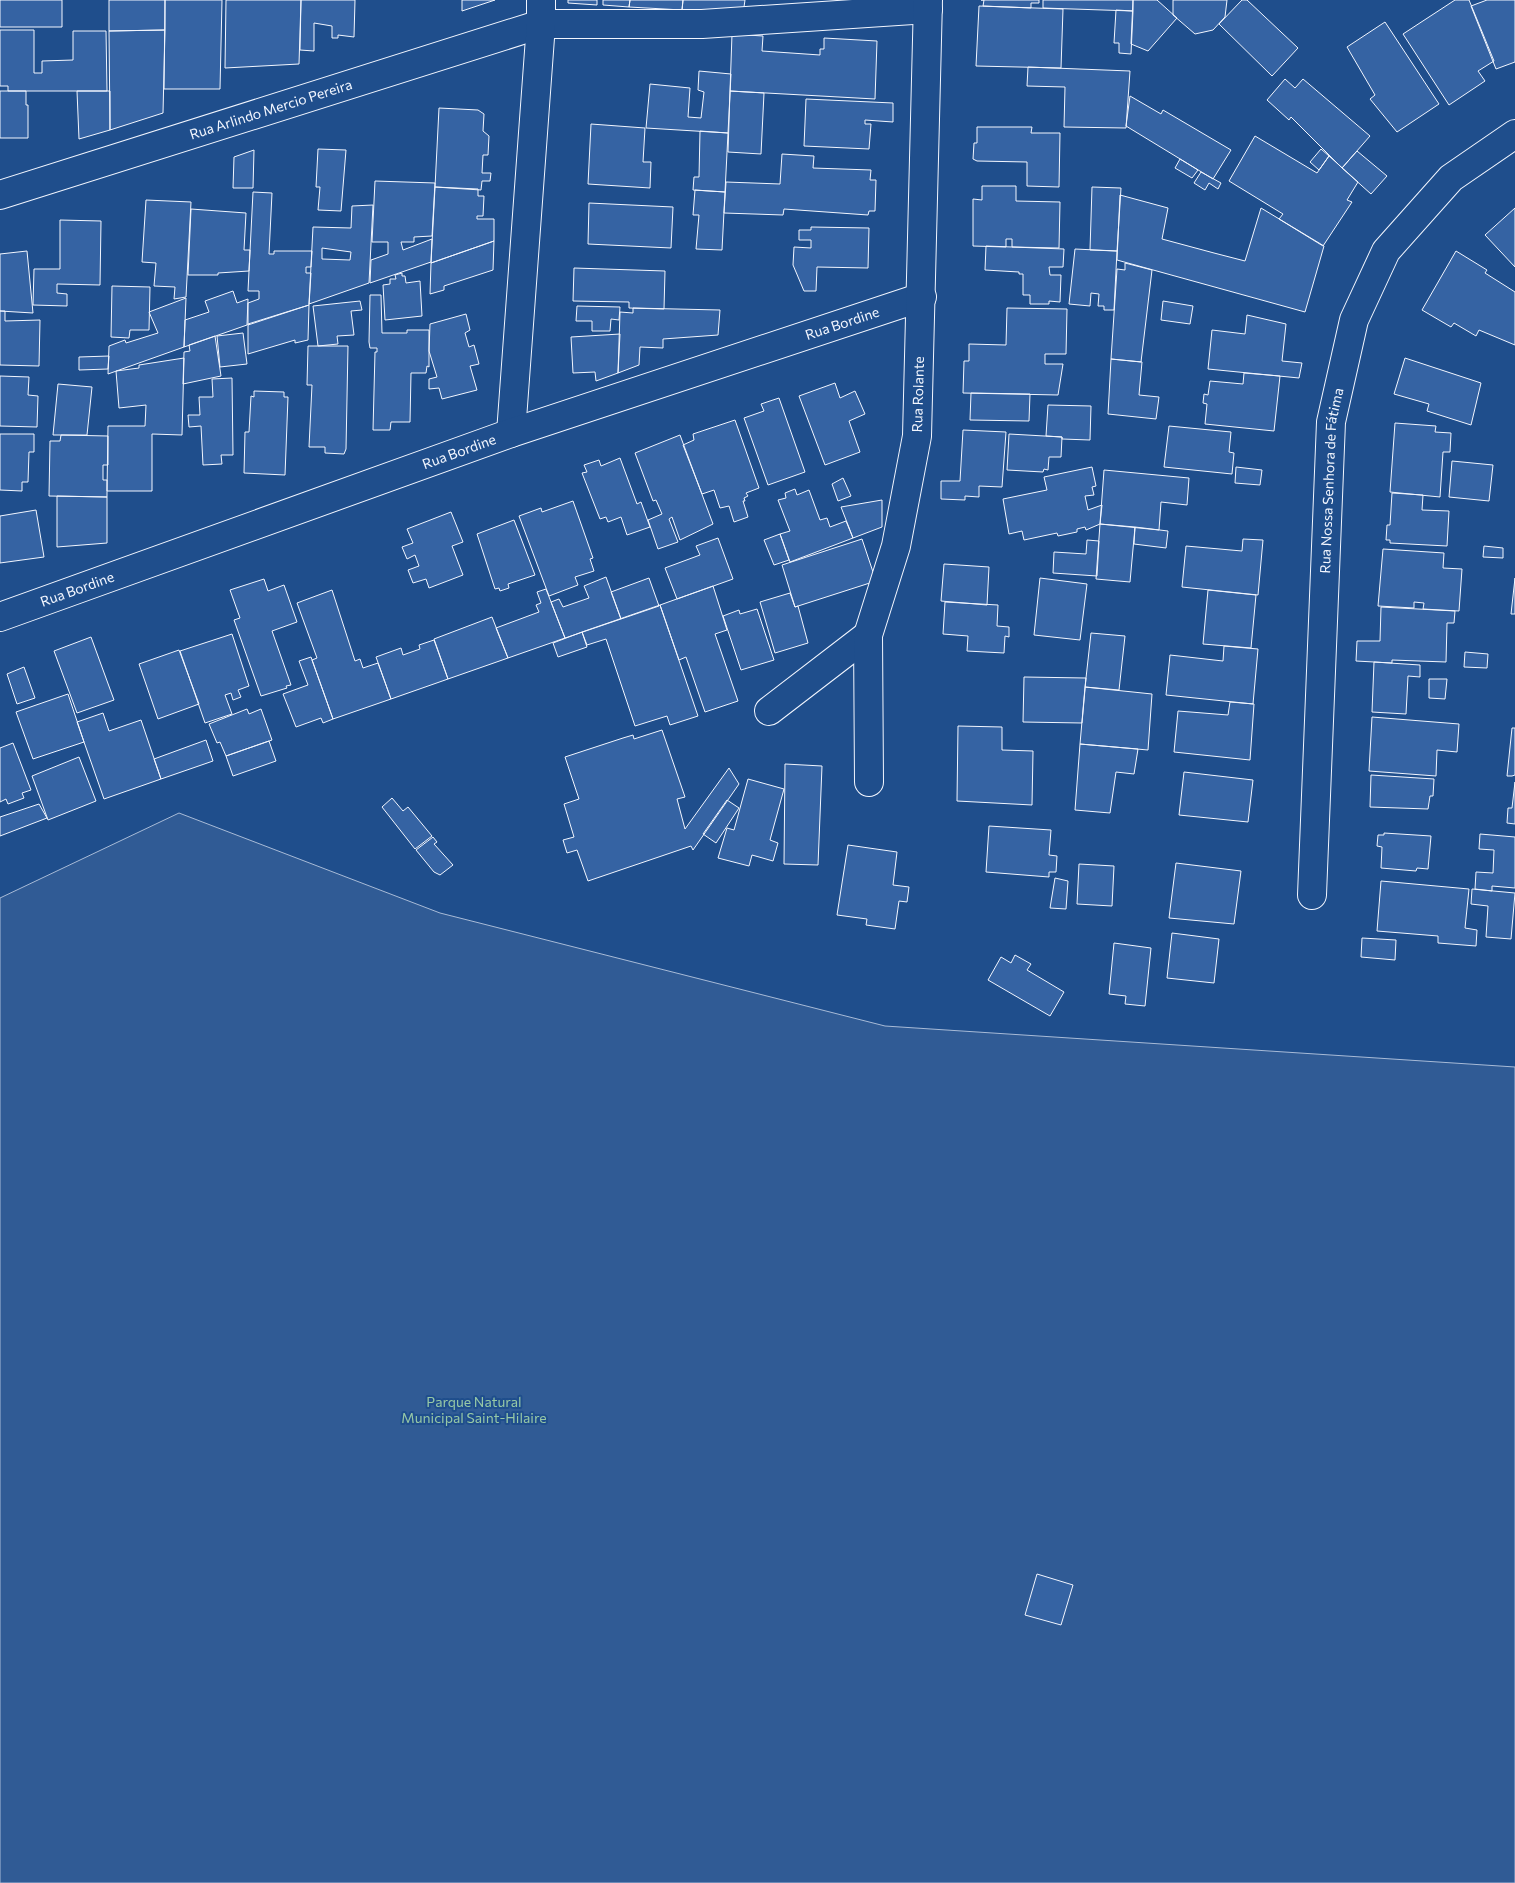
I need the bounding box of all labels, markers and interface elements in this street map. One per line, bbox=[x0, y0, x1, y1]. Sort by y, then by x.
street label: Rua Arlindo Mercio Pereira bbox=[187, 75, 354, 143]
street label: Rua Bordine bbox=[803, 303, 881, 343]
street label: Rua Rolante bbox=[908, 356, 927, 433]
street label: Rua Nossa Senhora de Fátima bbox=[1316, 386, 1346, 574]
street label: Rua Bordine bbox=[420, 430, 498, 472]
street label: Rua Bordine bbox=[38, 568, 116, 610]
park label: Parque Natural Municipal Saint-Hilaire bbox=[401, 1393, 547, 1426]

